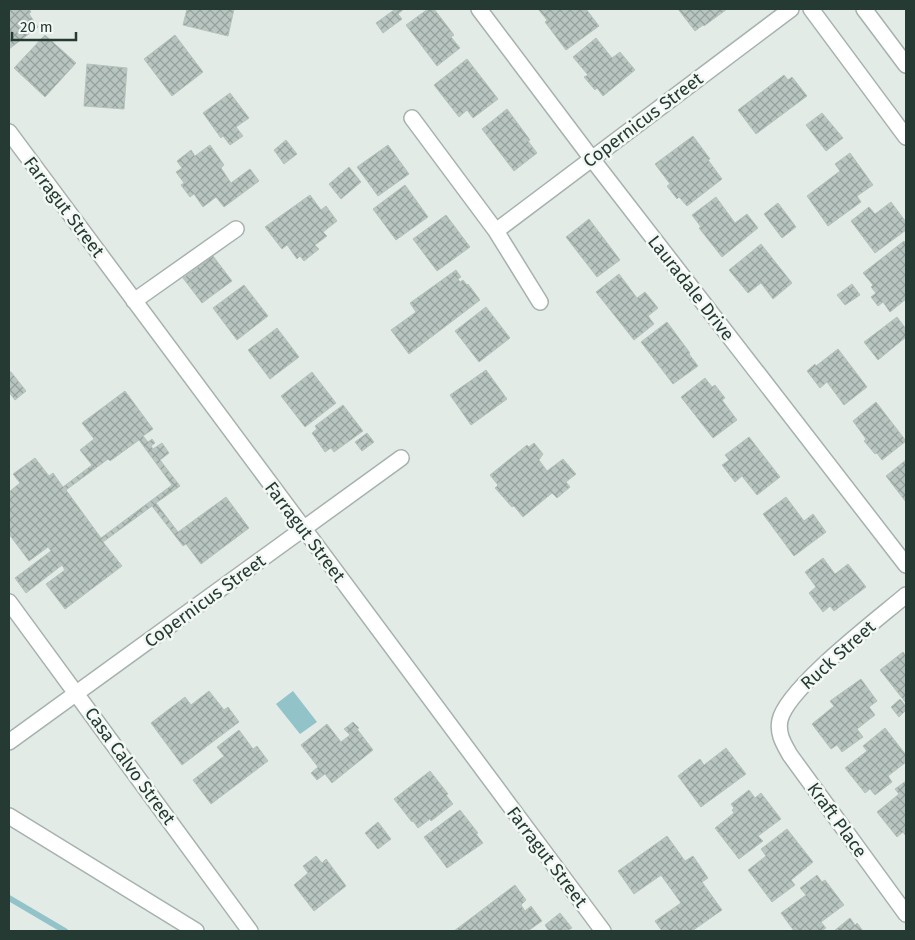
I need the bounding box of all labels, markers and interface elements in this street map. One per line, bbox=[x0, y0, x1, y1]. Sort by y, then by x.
scale bar bbox=[12, 10, 76, 42]
text: 20 m bbox=[20, 18, 53, 36]
street label: Copernicus Street bbox=[579, 68, 708, 172]
street label: Farragut Street bbox=[19, 152, 109, 262]
street label: Lauradale Drive bbox=[643, 231, 739, 345]
street label: Farragut Street bbox=[260, 477, 350, 587]
street label: Copernicus Street bbox=[140, 549, 270, 652]
street label: Ruck Street bbox=[796, 615, 880, 694]
street label: Casa Calvo Street bbox=[80, 703, 180, 829]
street label: Kraft Place bbox=[802, 778, 872, 862]
street label: Farragut Street bbox=[502, 802, 592, 912]

